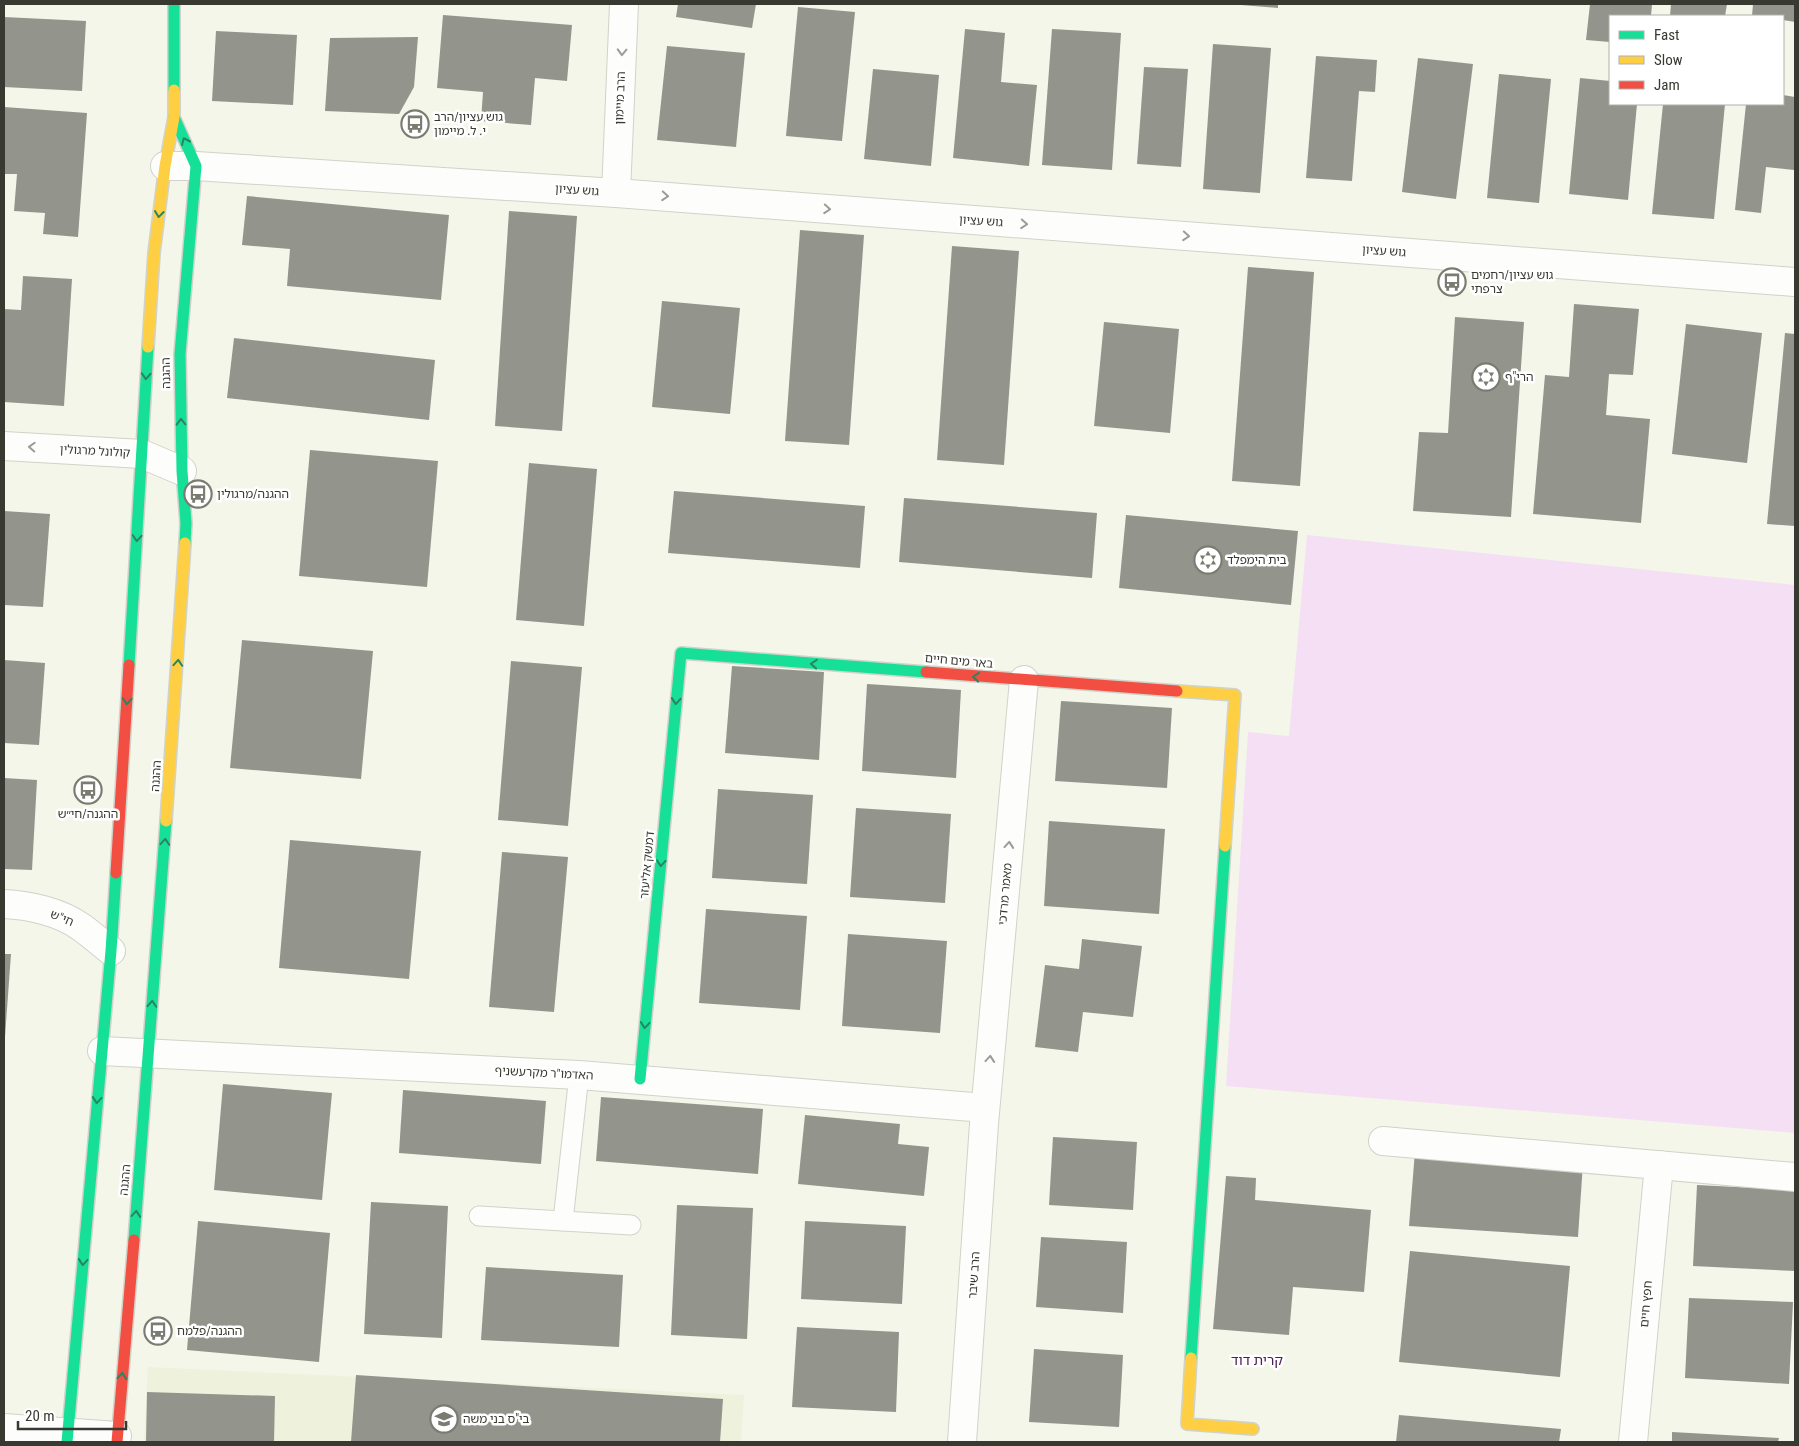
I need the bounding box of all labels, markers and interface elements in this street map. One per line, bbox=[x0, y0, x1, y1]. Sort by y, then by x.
legend bbox=[1609, 15, 1784, 105]
text: Fast bbox=[1654, 26, 1679, 44]
one-way arrow bbox=[617, 49, 628, 57]
text: Slow bbox=[1654, 51, 1683, 69]
street label: הרב מיימון bbox=[612, 71, 628, 125]
text: Jam bbox=[1654, 76, 1680, 94]
bus stop icon: גוש עציון/הרב י. ל. מיימון bbox=[400, 109, 430, 139]
place label: גוש עציון/הרב י. ל. מיימון bbox=[434, 110, 503, 138]
one-way arrow bbox=[180, 137, 191, 146]
street label: גוש עציון bbox=[554, 181, 600, 199]
one-way arrow bbox=[661, 191, 669, 202]
one-way arrow bbox=[823, 203, 831, 214]
one-way arrow bbox=[154, 211, 165, 219]
street label: גוש עציון bbox=[958, 212, 1004, 230]
one-way arrow bbox=[1020, 218, 1028, 229]
one-way arrow bbox=[1182, 230, 1190, 241]
street label: גוש עציון bbox=[1361, 242, 1407, 260]
bus stop icon: גוש עציון/רחמים צרפתי bbox=[1437, 267, 1467, 297]
place label: גוש עציון/רחמים צרפתי bbox=[1471, 268, 1554, 296]
street label: ההגנה bbox=[159, 357, 173, 389]
synagogue icon: הרי"ף bbox=[1471, 362, 1501, 392]
place label: הרי"ף bbox=[1505, 370, 1534, 384]
one-way arrow bbox=[141, 372, 152, 380]
one-way arrow bbox=[176, 418, 186, 426]
one-way arrow bbox=[28, 442, 36, 453]
street label: קולונל מרגולין bbox=[59, 442, 131, 460]
bus stop icon: ההגנה/מרגולין bbox=[183, 479, 213, 509]
place label: ההגנה/מרגולין bbox=[217, 487, 289, 501]
one-way arrow bbox=[131, 535, 142, 543]
synagogue icon: בית הימפלד bbox=[1193, 545, 1223, 575]
place label: בית הימפלד bbox=[1227, 553, 1287, 567]
street label: באר מים חיים bbox=[924, 651, 994, 671]
one-way arrow bbox=[809, 658, 817, 669]
one-way arrow bbox=[172, 659, 183, 667]
one-way arrow bbox=[971, 671, 979, 682]
one-way arrow bbox=[121, 697, 132, 705]
one-way arrow bbox=[671, 698, 682, 706]
street label: ההגנה bbox=[148, 760, 164, 792]
bus stop icon: ההגנה/חי״ש bbox=[73, 775, 103, 805]
place label: ההגנה/חי״ש bbox=[58, 807, 118, 821]
street label: דמשק אליעזר bbox=[637, 830, 657, 899]
one-way arrow bbox=[159, 838, 170, 846]
one-way arrow bbox=[1004, 841, 1015, 849]
one-way arrow bbox=[655, 860, 666, 868]
street label: מאמר מרדכי bbox=[995, 862, 1015, 926]
street label: חי"ש bbox=[48, 907, 76, 929]
one-way arrow bbox=[147, 1000, 158, 1008]
one-way arrow bbox=[640, 1021, 651, 1029]
one-way arrow bbox=[984, 1055, 995, 1063]
street label: האדמו"ר מקרעשניף bbox=[494, 1063, 594, 1083]
one-way arrow bbox=[92, 1096, 103, 1104]
street label: ההגנה bbox=[117, 1164, 133, 1196]
one-way arrow bbox=[130, 1210, 141, 1218]
street label: הרב שיבר bbox=[965, 1251, 983, 1299]
one-way arrow bbox=[78, 1258, 89, 1266]
street label: חפץ חיים bbox=[1637, 1280, 1655, 1328]
bus stop icon: ההגנה/פלמח bbox=[143, 1316, 173, 1346]
place label: ההגנה/פלמח bbox=[177, 1324, 242, 1338]
district label: קרית דוד bbox=[1231, 1352, 1283, 1368]
one-way arrow bbox=[117, 1372, 128, 1380]
scale bar bbox=[18, 1398, 125, 1430]
school or university icon: בי"ס בני משה bbox=[429, 1404, 459, 1434]
text: 20 m bbox=[25, 1407, 55, 1425]
place label: בי"ס בני משה bbox=[463, 1412, 530, 1426]

